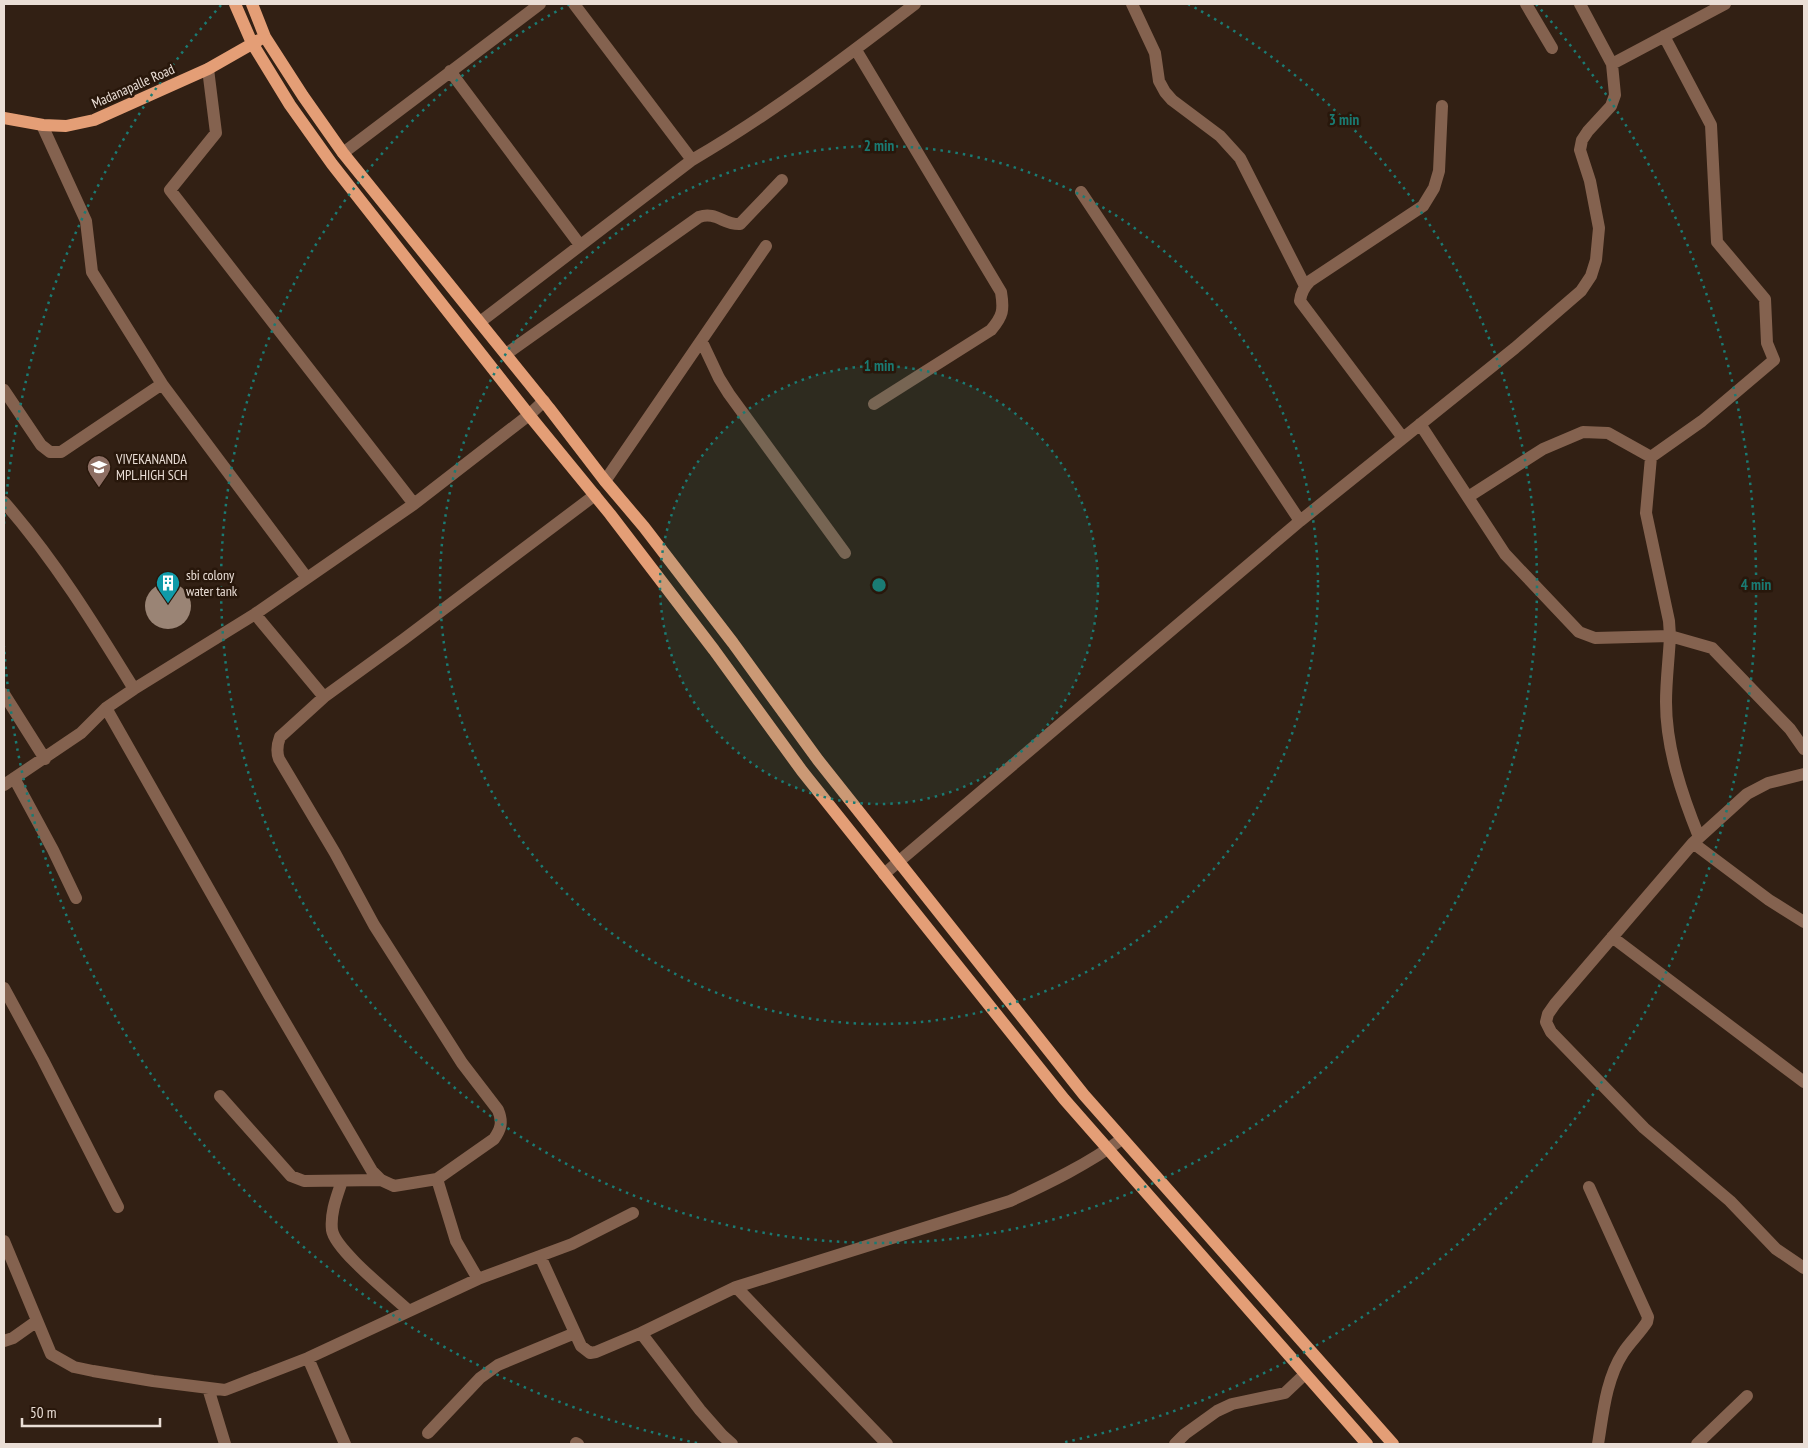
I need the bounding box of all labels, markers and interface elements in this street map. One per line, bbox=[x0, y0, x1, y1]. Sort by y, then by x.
street label: Madanapalle Road bbox=[89, 60, 177, 112]
text: 3 min bbox=[1329, 110, 1359, 129]
text: 2 min bbox=[864, 136, 894, 155]
text: 1 min bbox=[864, 356, 894, 375]
place label: VIVEKANANDA MPL.HIGH SCH bbox=[115, 450, 188, 484]
school or university icon: VIVEKANANDA MPL.HIGH SCH bbox=[86, 454, 112, 488]
place label: sbi colony water tank bbox=[186, 566, 238, 600]
building icon: sbi colony water tank bbox=[155, 570, 181, 604]
text: 4 min bbox=[1741, 575, 1771, 594]
centre of rings bbox=[870, 576, 888, 594]
scale bar bbox=[22, 1396, 160, 1428]
text: 50 m bbox=[30, 1403, 56, 1422]

